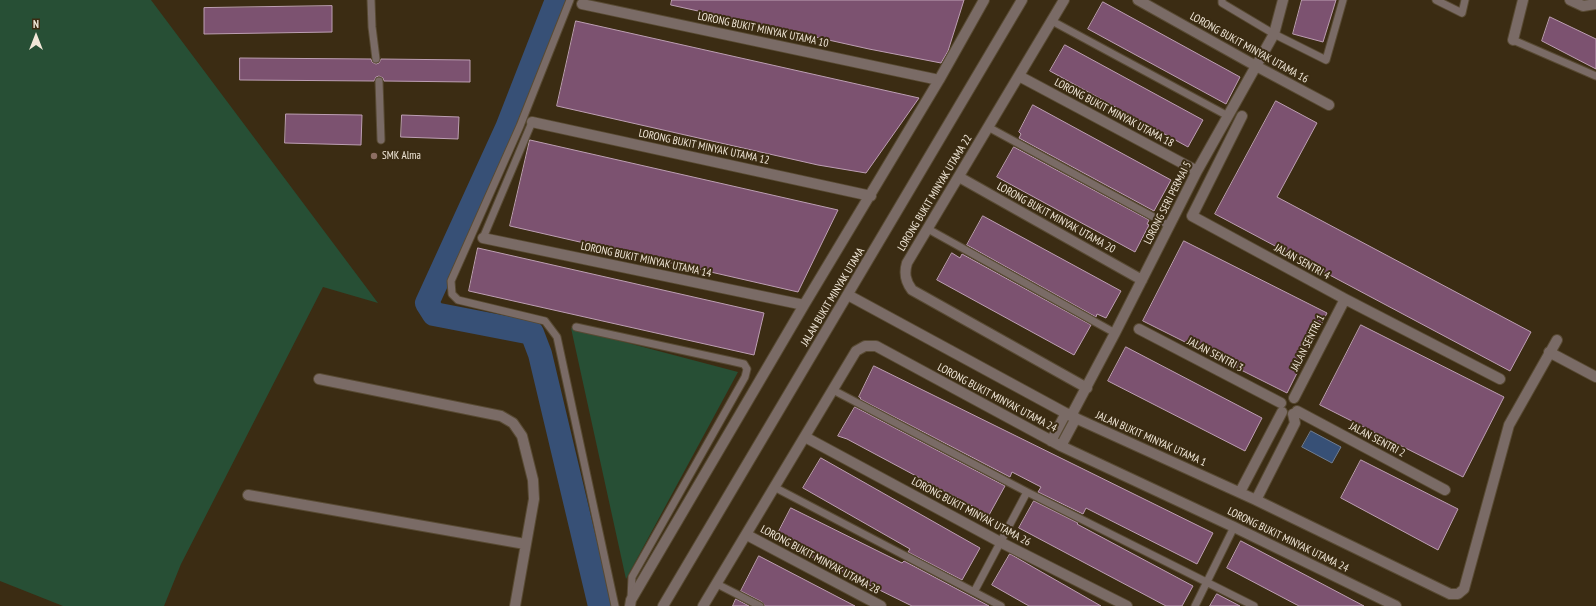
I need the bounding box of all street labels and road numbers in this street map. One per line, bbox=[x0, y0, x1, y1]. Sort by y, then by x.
street label: LORONG BUKIT MINYAK UTAMA 10 bbox=[696, 10, 830, 50]
street label: LORONG BUKIT MINYAK UTAMA 16 bbox=[1188, 10, 1310, 86]
street label: LORONG BUKIT MINYAK UTAMA 18 bbox=[1052, 76, 1176, 150]
street label: LORONG BUKIT MINYAK UTAMA 12 bbox=[637, 127, 771, 167]
street label: LORONG BUKIT MINYAK UTAMA 22 bbox=[895, 132, 975, 254]
street label: LORONG SERI PERMAI 5 bbox=[1141, 159, 1195, 247]
street label: LORONG BUKIT MINYAK UTAMA 20 bbox=[995, 180, 1117, 256]
street label: LORONG BUKIT MINYAK UTAMA 14 bbox=[579, 240, 713, 280]
street label: JALAN SENTRI 4 bbox=[1272, 241, 1332, 283]
street label: JALAN BUKIT MINYAK UTAMA bbox=[798, 245, 868, 349]
street label: JALAN SENTRI 1 bbox=[1288, 313, 1328, 373]
street label: JALAN SENTRI 3 bbox=[1185, 335, 1245, 375]
street label: LORONG BUKIT MINYAK UTAMA 24 bbox=[935, 361, 1059, 435]
street label: JALAN BUKIT MINYAK UTAMA 1 bbox=[1094, 409, 1208, 469]
street label: JALAN SENTRI 2 bbox=[1347, 420, 1407, 460]
street label: LORONG BUKIT MINYAK UTAMA 26 bbox=[909, 475, 1033, 549]
street label: LORONG BUKIT MINYAK UTAMA 24 bbox=[1225, 505, 1351, 575]
street label: LORONG BUKIT MINYAK UTAMA 28 bbox=[758, 523, 882, 597]

